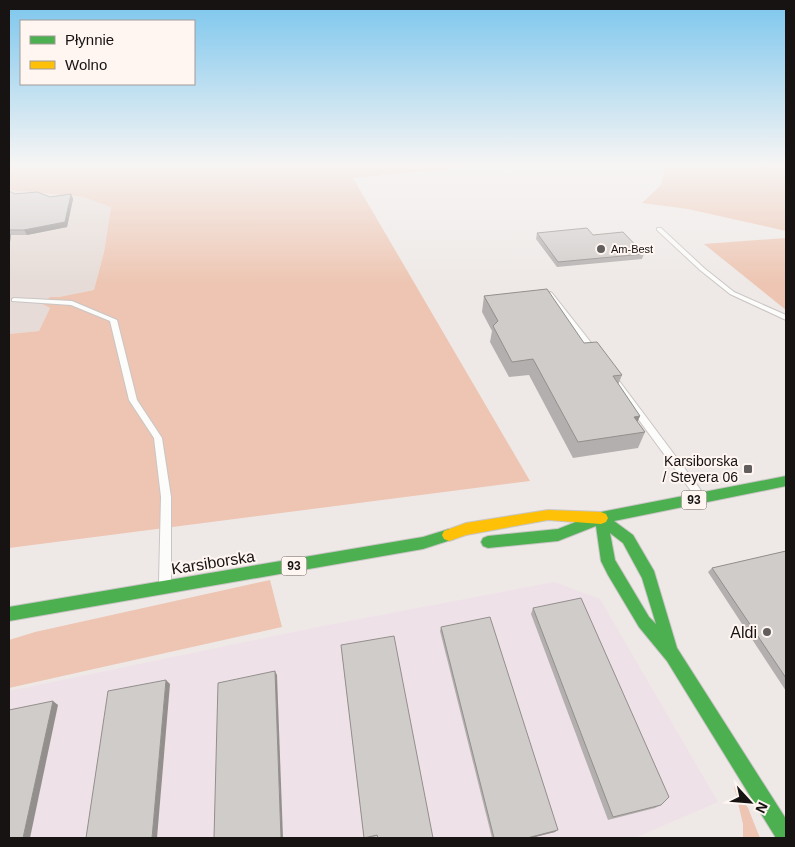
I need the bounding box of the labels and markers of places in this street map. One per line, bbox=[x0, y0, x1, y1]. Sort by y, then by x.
marker: Am-Best bbox=[595, 243, 607, 255]
place label: Am-Best bbox=[611, 243, 653, 255]
place label: Karsiborska / Steyera 06 bbox=[663, 453, 738, 485]
marker: Karsiborska / Steyera 06 bbox=[742, 463, 754, 475]
place label: Aldi bbox=[730, 624, 757, 641]
marker: Aldi bbox=[761, 626, 773, 638]

